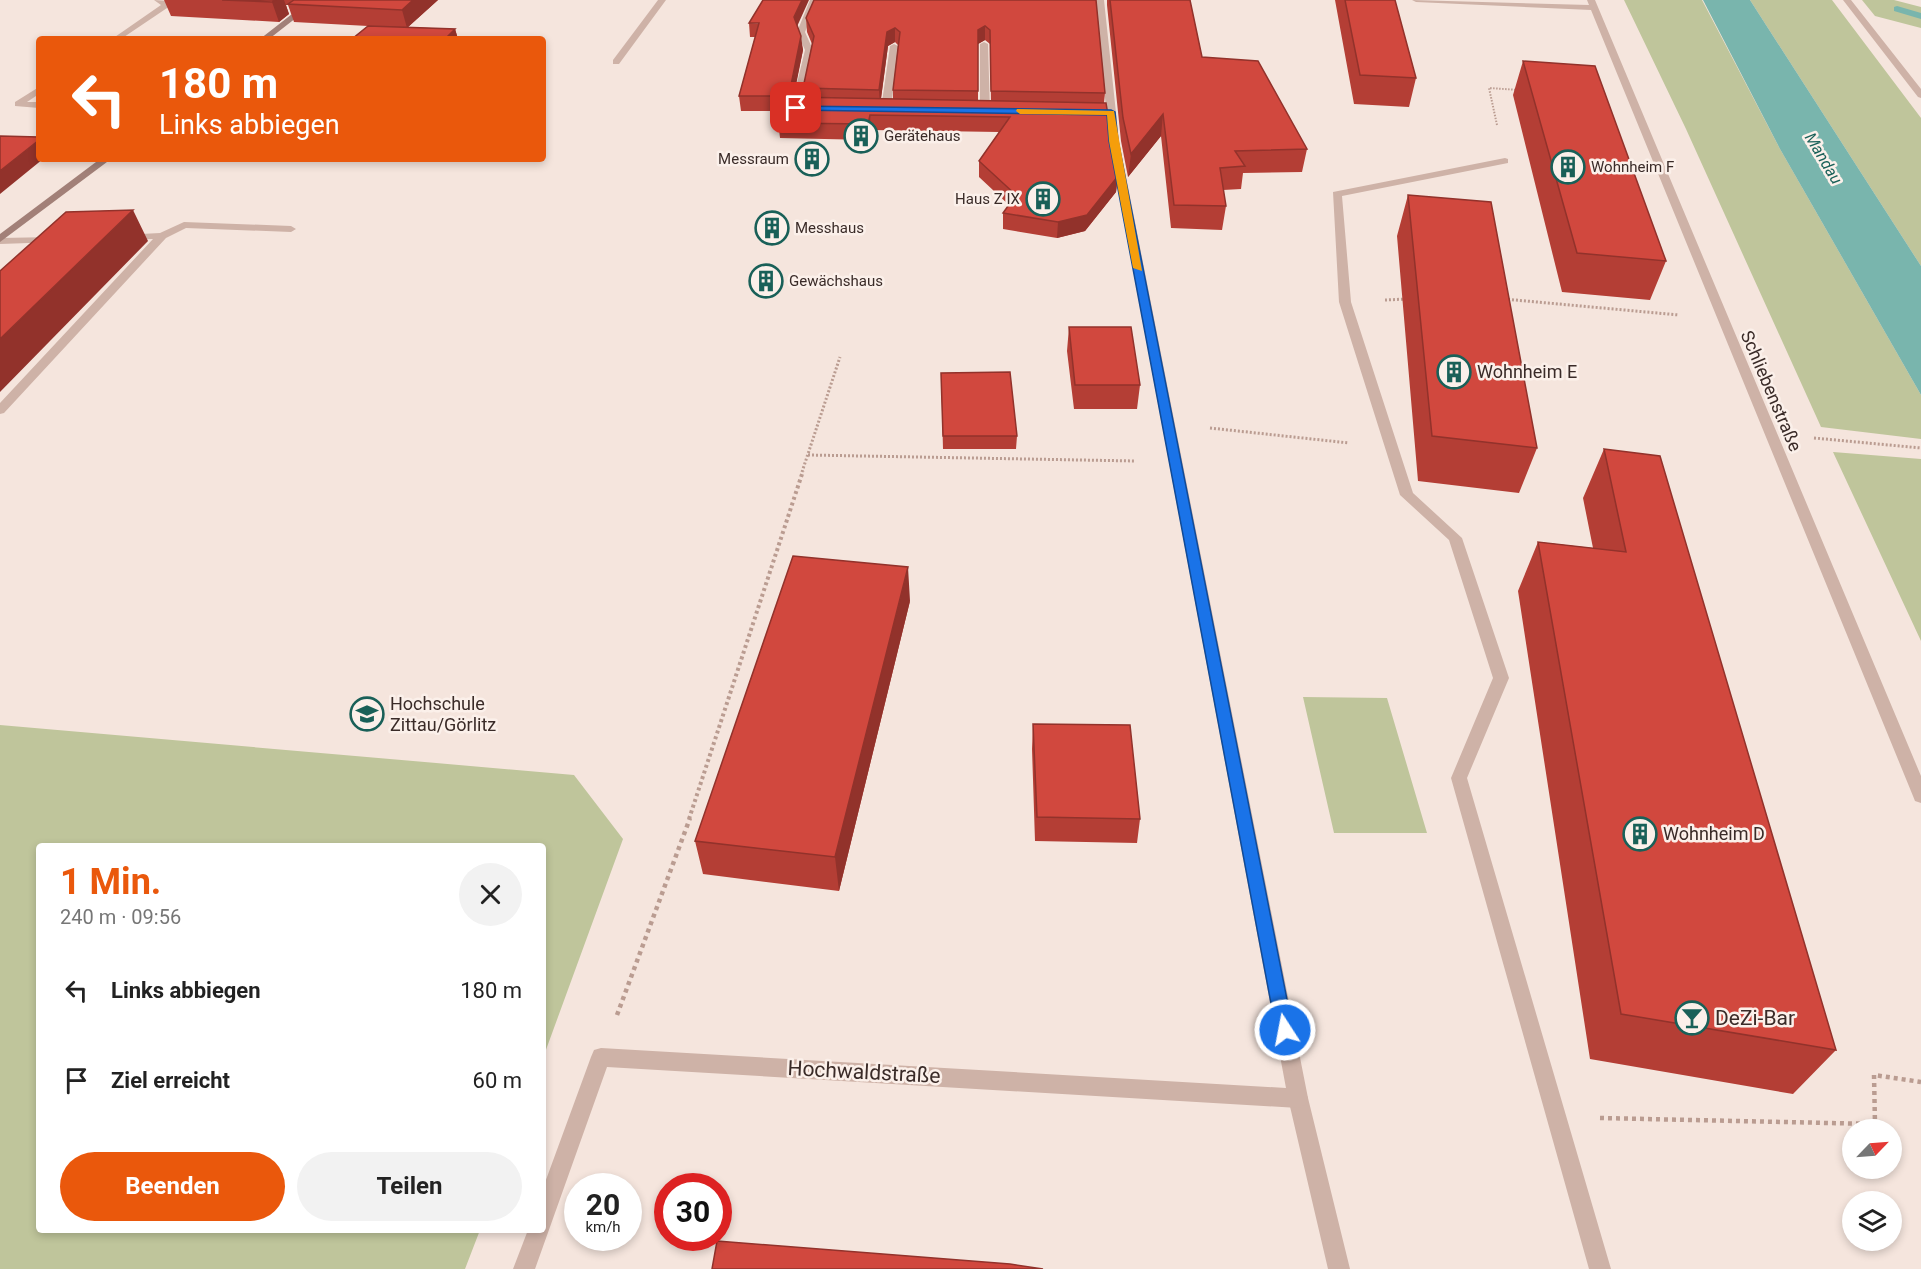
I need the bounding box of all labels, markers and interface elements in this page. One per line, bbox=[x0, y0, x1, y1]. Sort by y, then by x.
text: 180 m bbox=[159, 59, 278, 108]
icon: left bbox=[60, 60, 138, 138]
pin bbox=[770, 82, 821, 133]
icon: arrive bbox=[779, 91, 812, 124]
text: Links abbiegen bbox=[159, 109, 340, 141]
building icon: Gerätehaus bbox=[843, 118, 879, 154]
place label: Gerätehaus bbox=[884, 127, 960, 145]
water label: Mandau bbox=[1801, 129, 1846, 188]
building icon: Messraum bbox=[794, 141, 830, 177]
building icon: Wohnheim F bbox=[1550, 149, 1586, 185]
place label: Messraum bbox=[718, 150, 789, 168]
place label: Wohnheim F bbox=[1591, 158, 1674, 176]
building icon: Haus Z IX bbox=[1025, 181, 1061, 217]
place label: Haus Z IX bbox=[955, 190, 1021, 208]
building icon: Messhaus bbox=[754, 210, 790, 246]
place label: Messhaus bbox=[795, 219, 864, 237]
building icon: Gewächshaus bbox=[748, 263, 784, 299]
place label: Gewächshaus bbox=[789, 272, 883, 290]
street label: Schliebenstraße bbox=[1737, 327, 1806, 454]
building icon: Wohnheim E bbox=[1436, 354, 1472, 390]
place label: Wohnheim E bbox=[1477, 361, 1577, 382]
place label: Hochschule Zittau/Görlitz bbox=[390, 693, 496, 735]
school or university icon: Hochschule Zittau/Görlitz bbox=[349, 696, 385, 732]
building icon: Wohnheim D bbox=[1622, 816, 1658, 852]
place label: Wohnheim D bbox=[1663, 823, 1765, 844]
text: 1 Min. bbox=[60, 861, 161, 903]
button: close bbox=[459, 863, 522, 926]
text: 240 m · 09:56 bbox=[60, 905, 181, 929]
icon: left bbox=[60, 974, 93, 1007]
text: Links abbiegen bbox=[111, 978, 261, 1003]
text: 180 m bbox=[460, 978, 522, 1003]
position arrow bbox=[1253, 998, 1317, 1062]
bar icon: DeZi-Bar bbox=[1674, 1000, 1710, 1036]
place label: DeZi-Bar bbox=[1715, 1006, 1795, 1030]
street label: Hochwaldstraße bbox=[787, 1056, 941, 1088]
icon: arrive bbox=[60, 1064, 93, 1097]
text: Ziel erreicht bbox=[111, 1068, 230, 1093]
text: 60 m bbox=[473, 1068, 522, 1093]
north arrow bbox=[1842, 1119, 1902, 1179]
map controls bbox=[1842, 1119, 1902, 1251]
button: Beenden bbox=[60, 1152, 285, 1221]
button: Teilen bbox=[297, 1152, 522, 1221]
speed limit sign: 30 bbox=[654, 1173, 732, 1251]
text: 20 bbox=[586, 1187, 620, 1222]
button: layers bbox=[1842, 1191, 1902, 1251]
text: km/h bbox=[585, 1218, 621, 1236]

